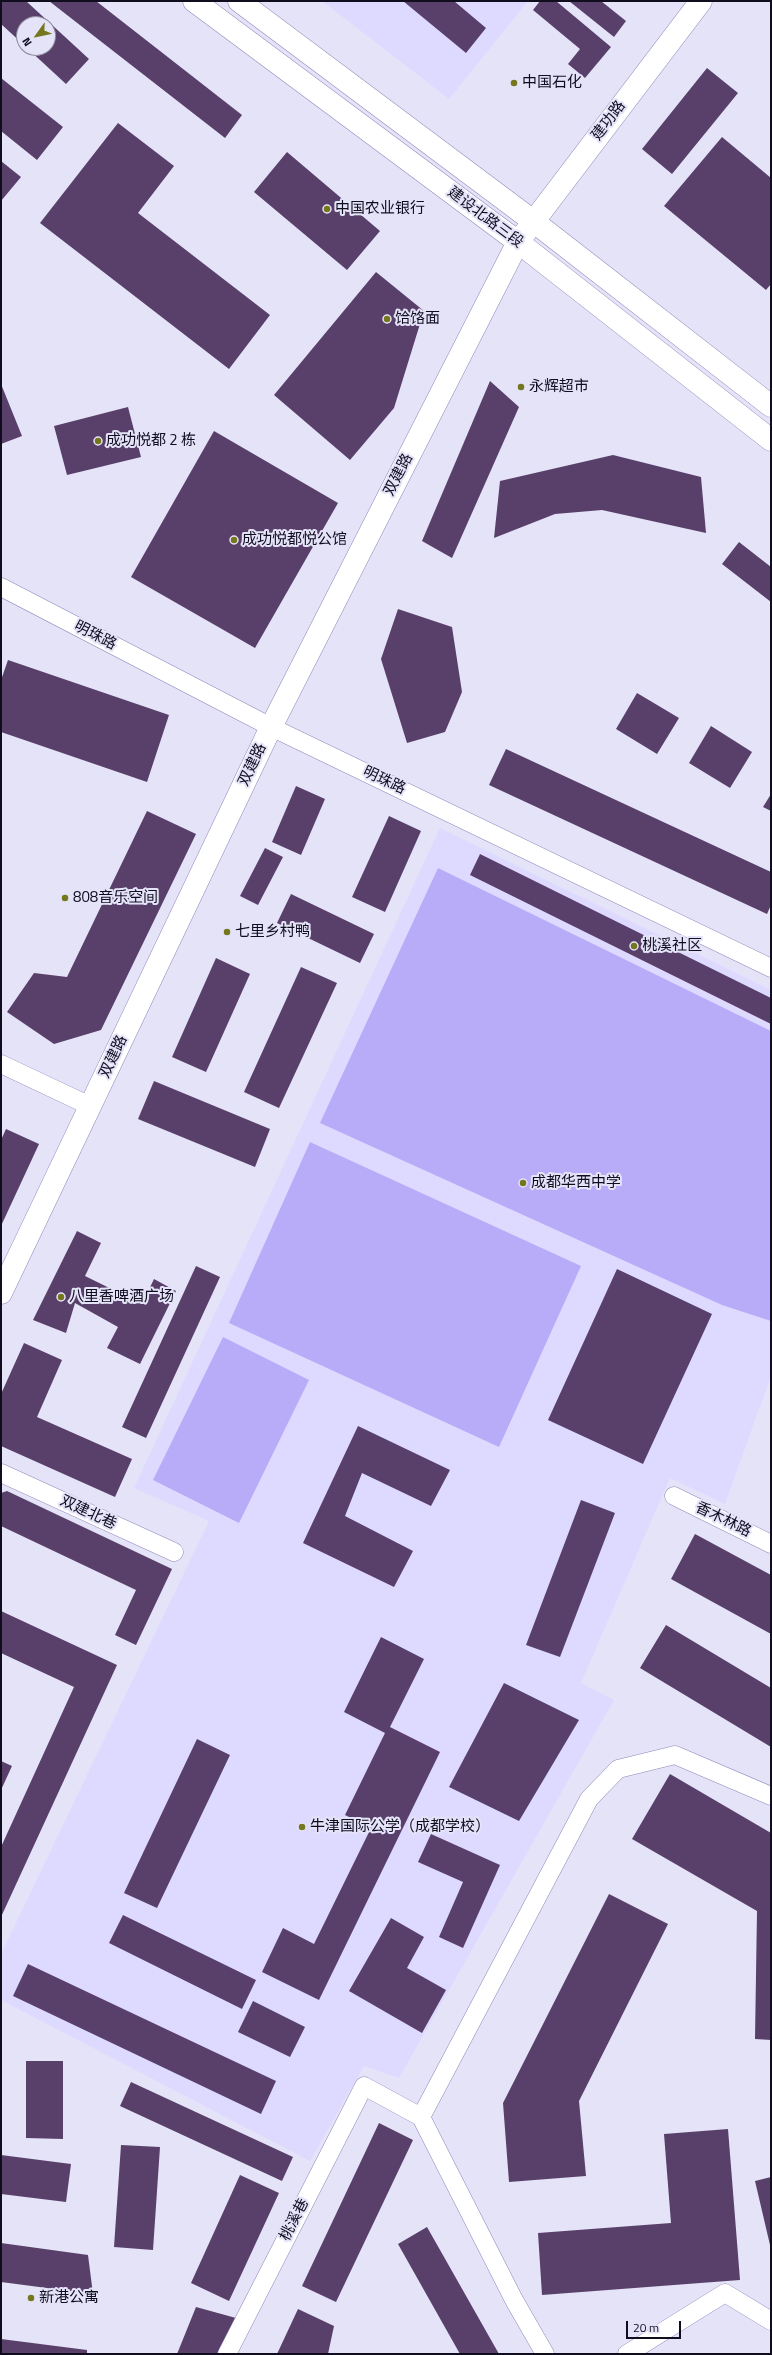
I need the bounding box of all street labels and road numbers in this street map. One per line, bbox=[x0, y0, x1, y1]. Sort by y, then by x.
street label: 建功路 bbox=[588, 98, 630, 144]
street label: 建设北路三段 bbox=[444, 184, 526, 252]
street label: 双建路 bbox=[381, 451, 417, 499]
street label: 明珠路 bbox=[71, 618, 119, 654]
street label: 双建路 bbox=[235, 741, 271, 789]
street label: 明珠路 bbox=[360, 763, 408, 799]
street label: 双建路 bbox=[96, 1033, 132, 1081]
street label: 双建北巷 bbox=[57, 1492, 119, 1534]
street label: 香木林路 bbox=[692, 1499, 754, 1541]
street label: 桃溪巷 bbox=[277, 2196, 313, 2244]

